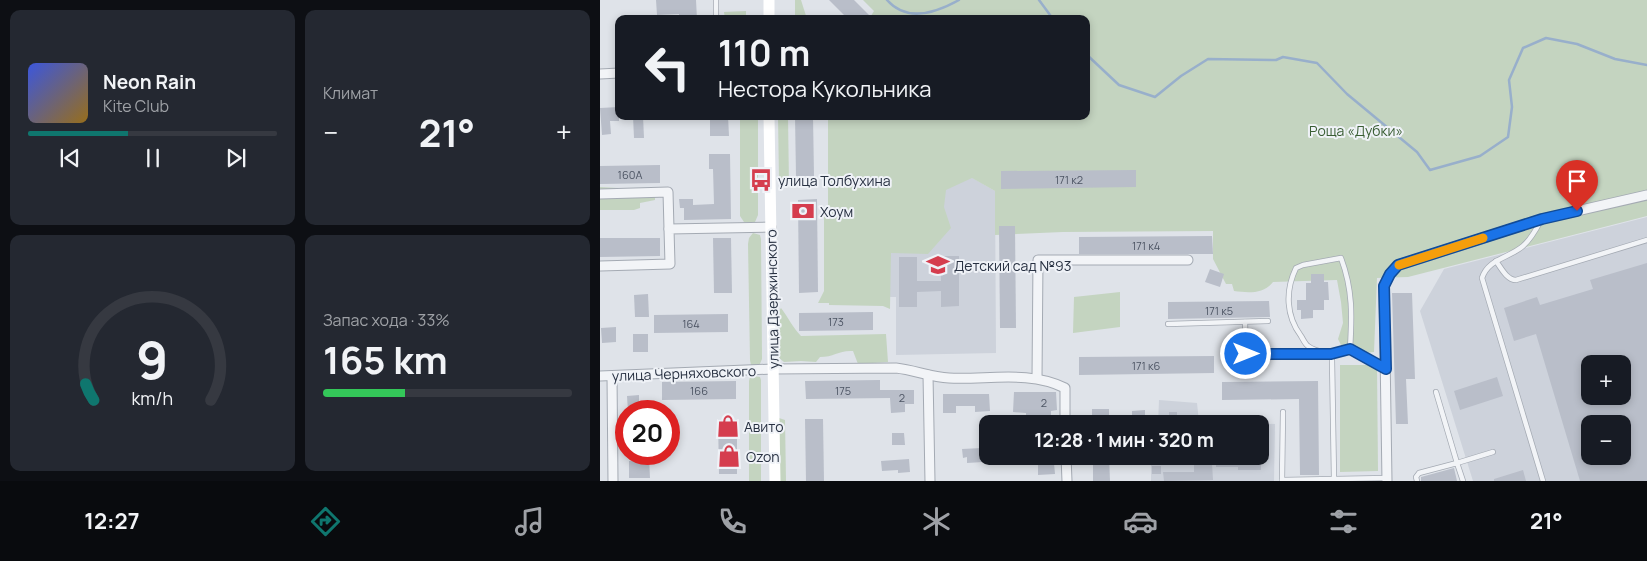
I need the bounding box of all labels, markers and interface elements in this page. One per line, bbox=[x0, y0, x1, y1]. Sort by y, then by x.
text: 110 m bbox=[718, 29, 810, 77]
icon: left bbox=[635, 35, 700, 100]
text: Neon Rain bbox=[103, 69, 196, 95]
text: Нестора Кукольника bbox=[718, 74, 932, 104]
text: Климат bbox=[323, 82, 378, 104]
text: Kite Club bbox=[103, 95, 169, 117]
text: 21° bbox=[419, 106, 475, 158]
text: − bbox=[323, 113, 338, 151]
text: + bbox=[556, 113, 572, 151]
park label: Роща «Дубки» bbox=[1309, 121, 1403, 140]
icon: previous bbox=[56, 144, 84, 172]
icon: pause bbox=[139, 144, 167, 172]
icon: next bbox=[222, 144, 250, 172]
pin bbox=[1556, 160, 1598, 211]
house number: 160А bbox=[618, 167, 642, 182]
bus stop icon: улица Толбухина bbox=[748, 167, 774, 193]
icon: arrive bbox=[1563, 167, 1591, 195]
place label: улица Толбухина bbox=[778, 171, 891, 190]
house number: 171 к2 bbox=[1055, 172, 1083, 187]
bank icon: Хоум bbox=[790, 198, 816, 224]
place label: Хоум bbox=[820, 202, 853, 221]
street label: улица Дзержинского bbox=[761, 229, 783, 369]
house number: 171 к4 bbox=[1132, 238, 1160, 253]
school or university icon: Детский сад №93 bbox=[925, 252, 951, 278]
place label: Детский сад №93 bbox=[954, 256, 1071, 275]
house number: 171 к5 bbox=[1205, 303, 1233, 318]
text: Запас хода · 33% bbox=[323, 309, 450, 331]
house number: 173 bbox=[828, 314, 844, 329]
house number: 164 bbox=[682, 316, 700, 331]
text: 9 bbox=[136, 324, 169, 395]
position arrow bbox=[1219, 327, 1271, 379]
text: 165 km bbox=[323, 333, 448, 385]
map controls bbox=[1581, 355, 1631, 465]
button: + bbox=[1581, 355, 1631, 405]
house number: 171 к6 bbox=[1132, 358, 1160, 373]
street label: улица Черняховского bbox=[612, 361, 756, 385]
house number: 166 bbox=[690, 383, 708, 398]
house number: 175 bbox=[835, 383, 851, 398]
text: km/h bbox=[132, 386, 173, 410]
house number: 2 bbox=[899, 390, 905, 405]
house number: 2 bbox=[1041, 395, 1047, 410]
speed limit sign: 20 bbox=[615, 400, 680, 465]
shop icon: Авито bbox=[715, 413, 741, 439]
button: − bbox=[1581, 415, 1631, 465]
place label: Авито bbox=[744, 417, 784, 436]
text: 12:28 · 1 мин · 320 m bbox=[1034, 427, 1214, 453]
shop icon: Ozon bbox=[716, 443, 742, 469]
place label: Ozon bbox=[746, 447, 780, 466]
icon: directions bbox=[308, 504, 343, 539]
icon: music bbox=[512, 504, 547, 539]
icon: phone bbox=[715, 504, 750, 539]
icon: climate bbox=[919, 504, 954, 539]
icon: car bbox=[1123, 504, 1158, 539]
icon: filters bbox=[1326, 504, 1361, 539]
text: 12:27 bbox=[84, 506, 139, 536]
text: 21° bbox=[1530, 506, 1563, 536]

